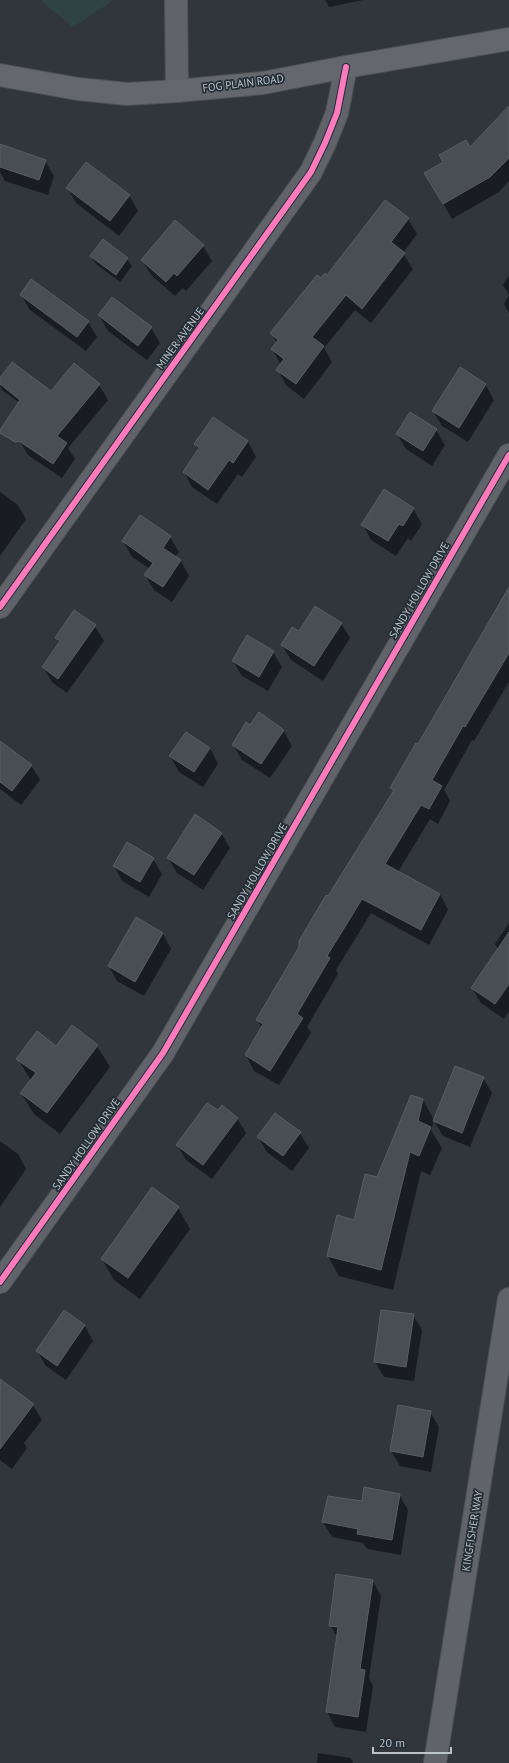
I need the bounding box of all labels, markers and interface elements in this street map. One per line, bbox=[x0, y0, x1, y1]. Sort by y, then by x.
street label: FOG PLAIN ROAD bbox=[202, 71, 284, 95]
street label: MINER AVENUE bbox=[153, 304, 207, 372]
street label: SANDY HOLLOW DRIVE bbox=[386, 539, 452, 641]
street label: SANDY HOLLOW DRIVE bbox=[224, 820, 290, 922]
street label: SANDY HOLLOW DRIVE bbox=[49, 1095, 123, 1193]
street label: KINGFISHER WAY bbox=[459, 1489, 485, 1573]
scale bar bbox=[373, 1729, 451, 1755]
text: 20 m bbox=[379, 1735, 405, 1750]

